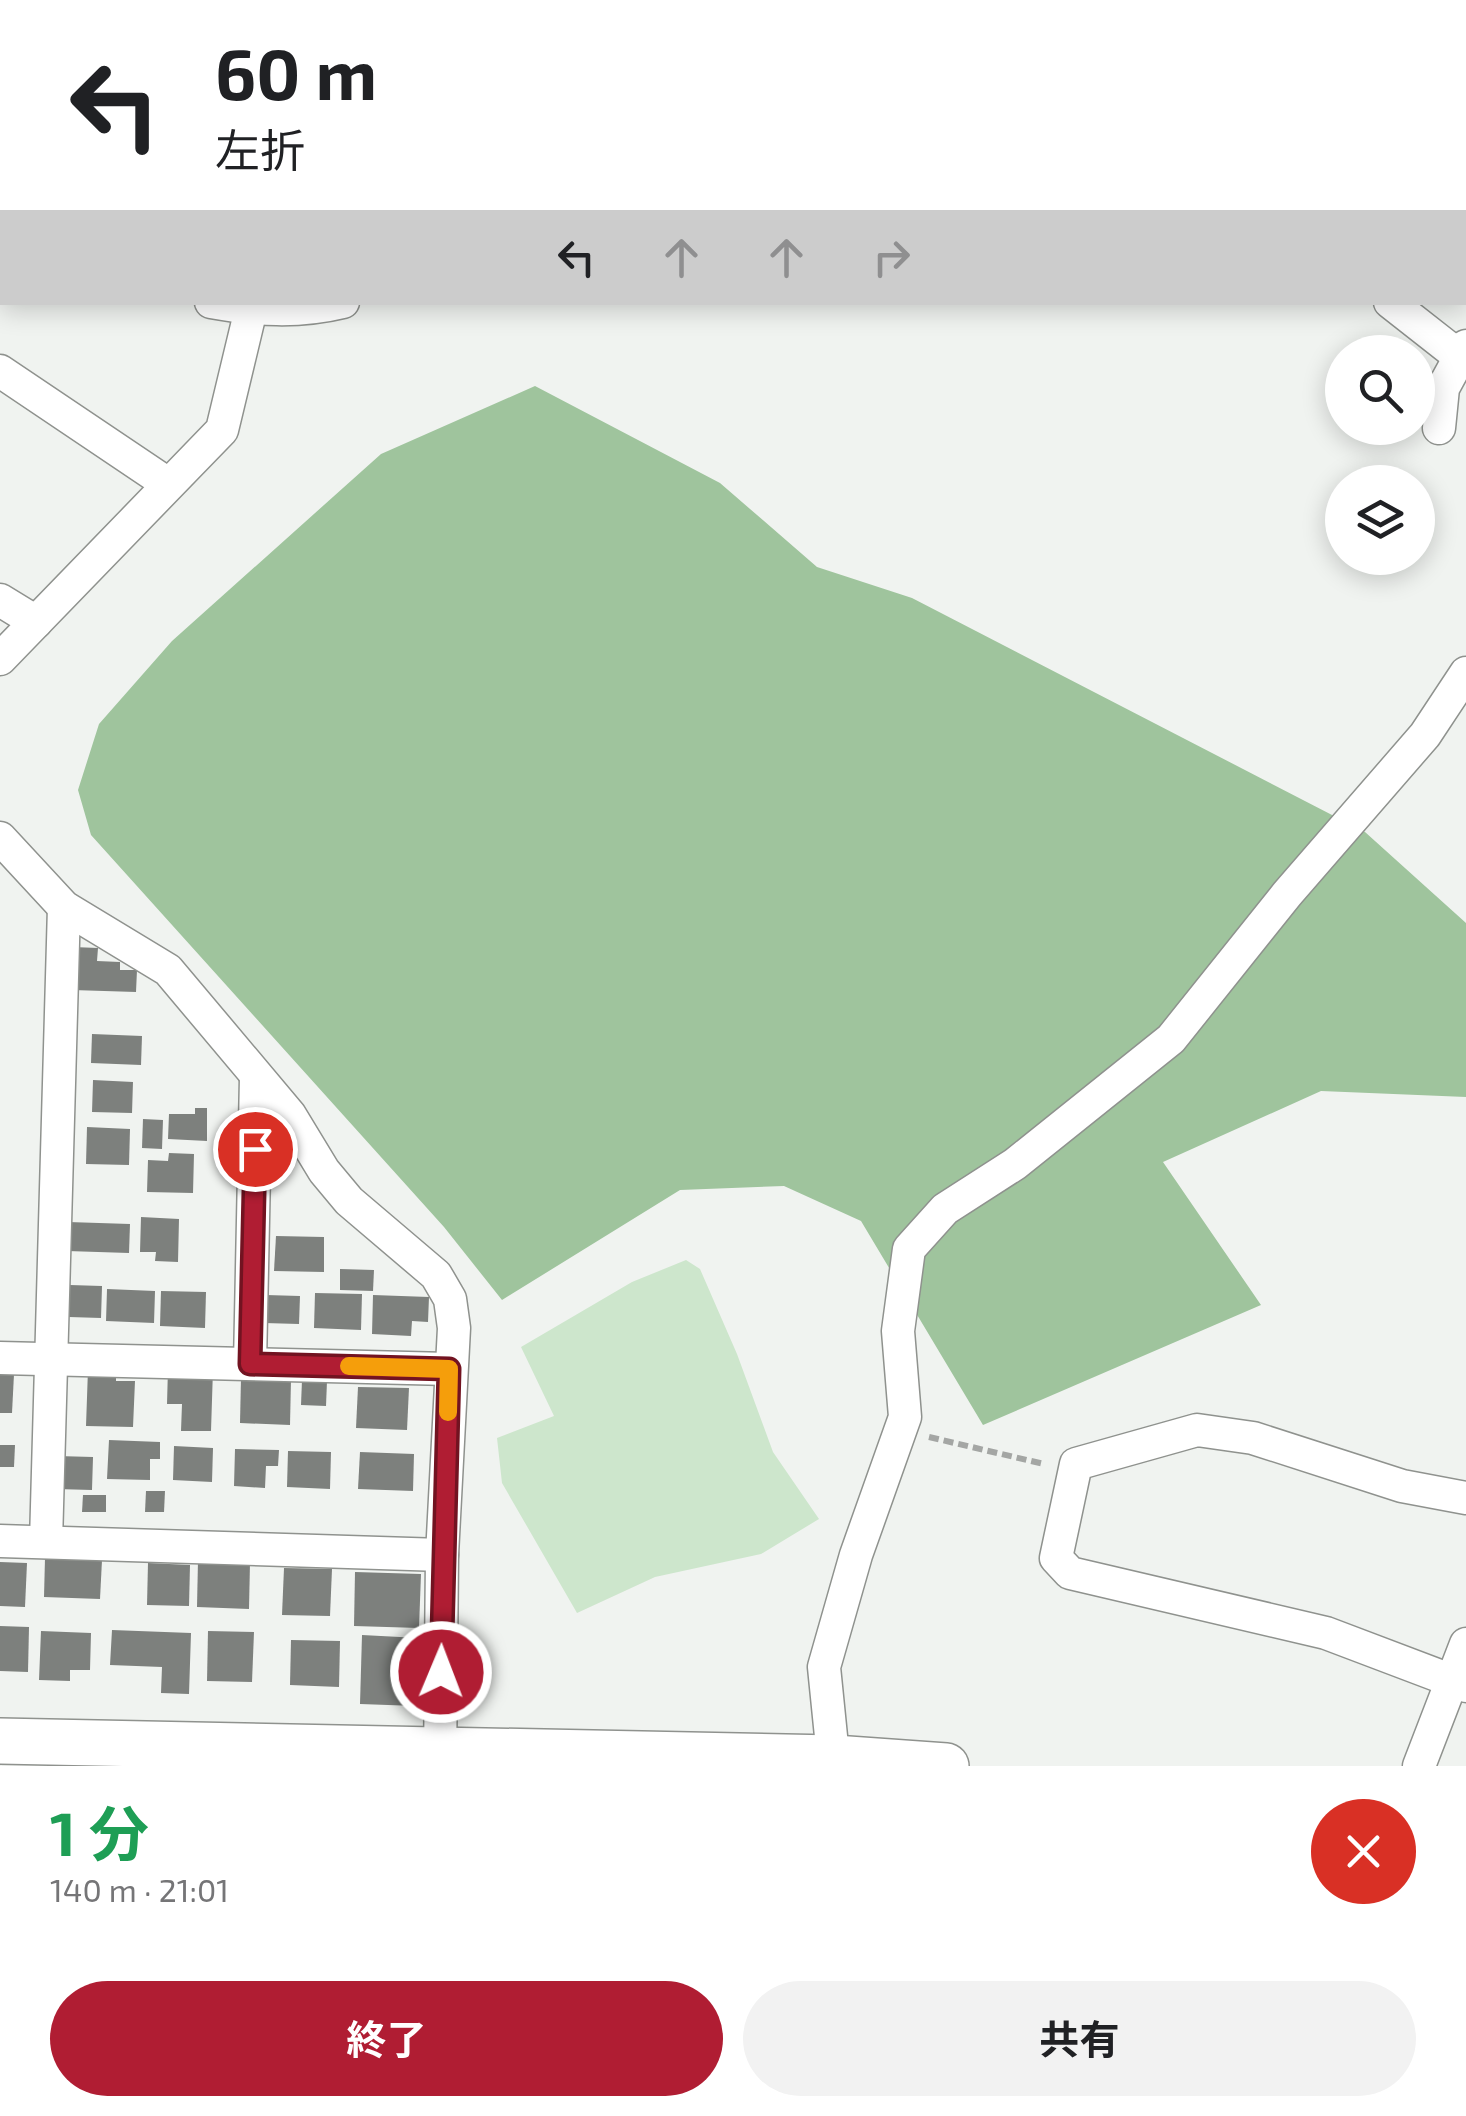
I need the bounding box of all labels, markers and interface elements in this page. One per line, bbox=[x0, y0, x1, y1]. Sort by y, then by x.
text: 60 m bbox=[215, 30, 377, 114]
icon: left bbox=[50, 40, 180, 170]
text: 左折 bbox=[215, 122, 305, 176]
icon: left bbox=[549, 230, 604, 285]
icon: ahead bbox=[654, 230, 709, 285]
icon: ahead bbox=[759, 230, 814, 285]
icon: right bbox=[864, 230, 919, 285]
map controls bbox=[1325, 335, 1435, 575]
button: search bbox=[1325, 335, 1435, 445]
button: layers bbox=[1325, 465, 1435, 575]
pin bbox=[213, 1107, 298, 1192]
icon: arrive bbox=[228, 1122, 283, 1177]
position arrow bbox=[389, 1620, 493, 1724]
text: 1 分 bbox=[50, 1796, 149, 1868]
button: close bbox=[1311, 1799, 1416, 1904]
text: 140 m · 21:01 bbox=[50, 1870, 229, 1908]
button: 終了 bbox=[50, 1981, 723, 2096]
button: 共有 bbox=[743, 1981, 1416, 2096]

